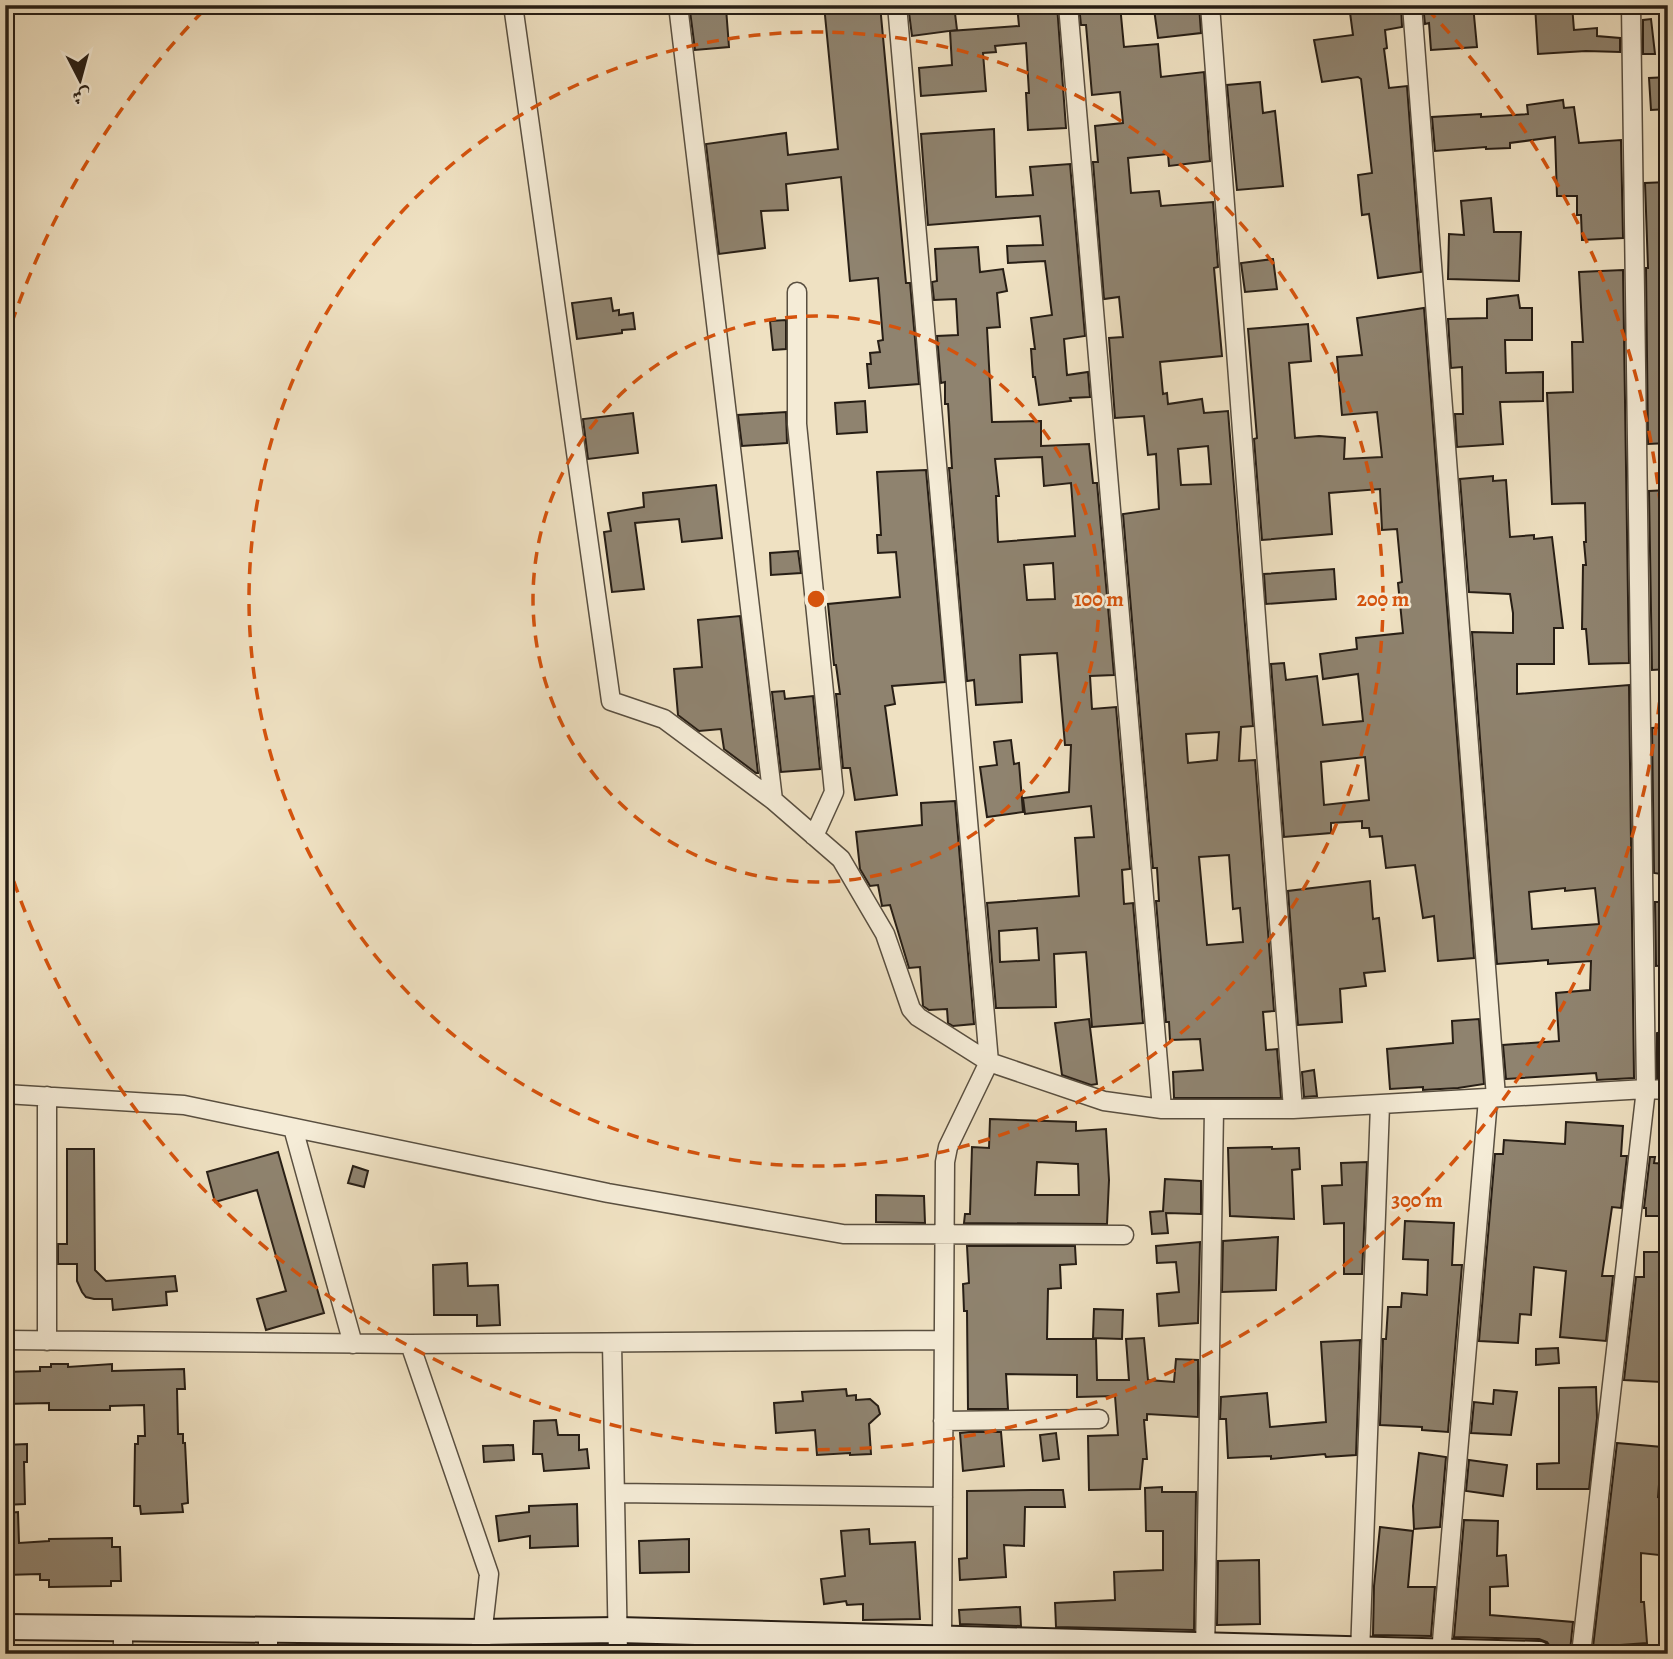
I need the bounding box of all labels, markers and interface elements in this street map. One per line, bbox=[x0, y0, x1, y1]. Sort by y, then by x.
north arrow bbox=[46, 46, 116, 116]
text: ش bbox=[71, 82, 92, 110]
text: 100 m bbox=[1074, 585, 1124, 613]
text: 200 m bbox=[1357, 585, 1410, 613]
centre of rings bbox=[804, 587, 828, 611]
text: 300 m bbox=[1391, 1186, 1443, 1214]

